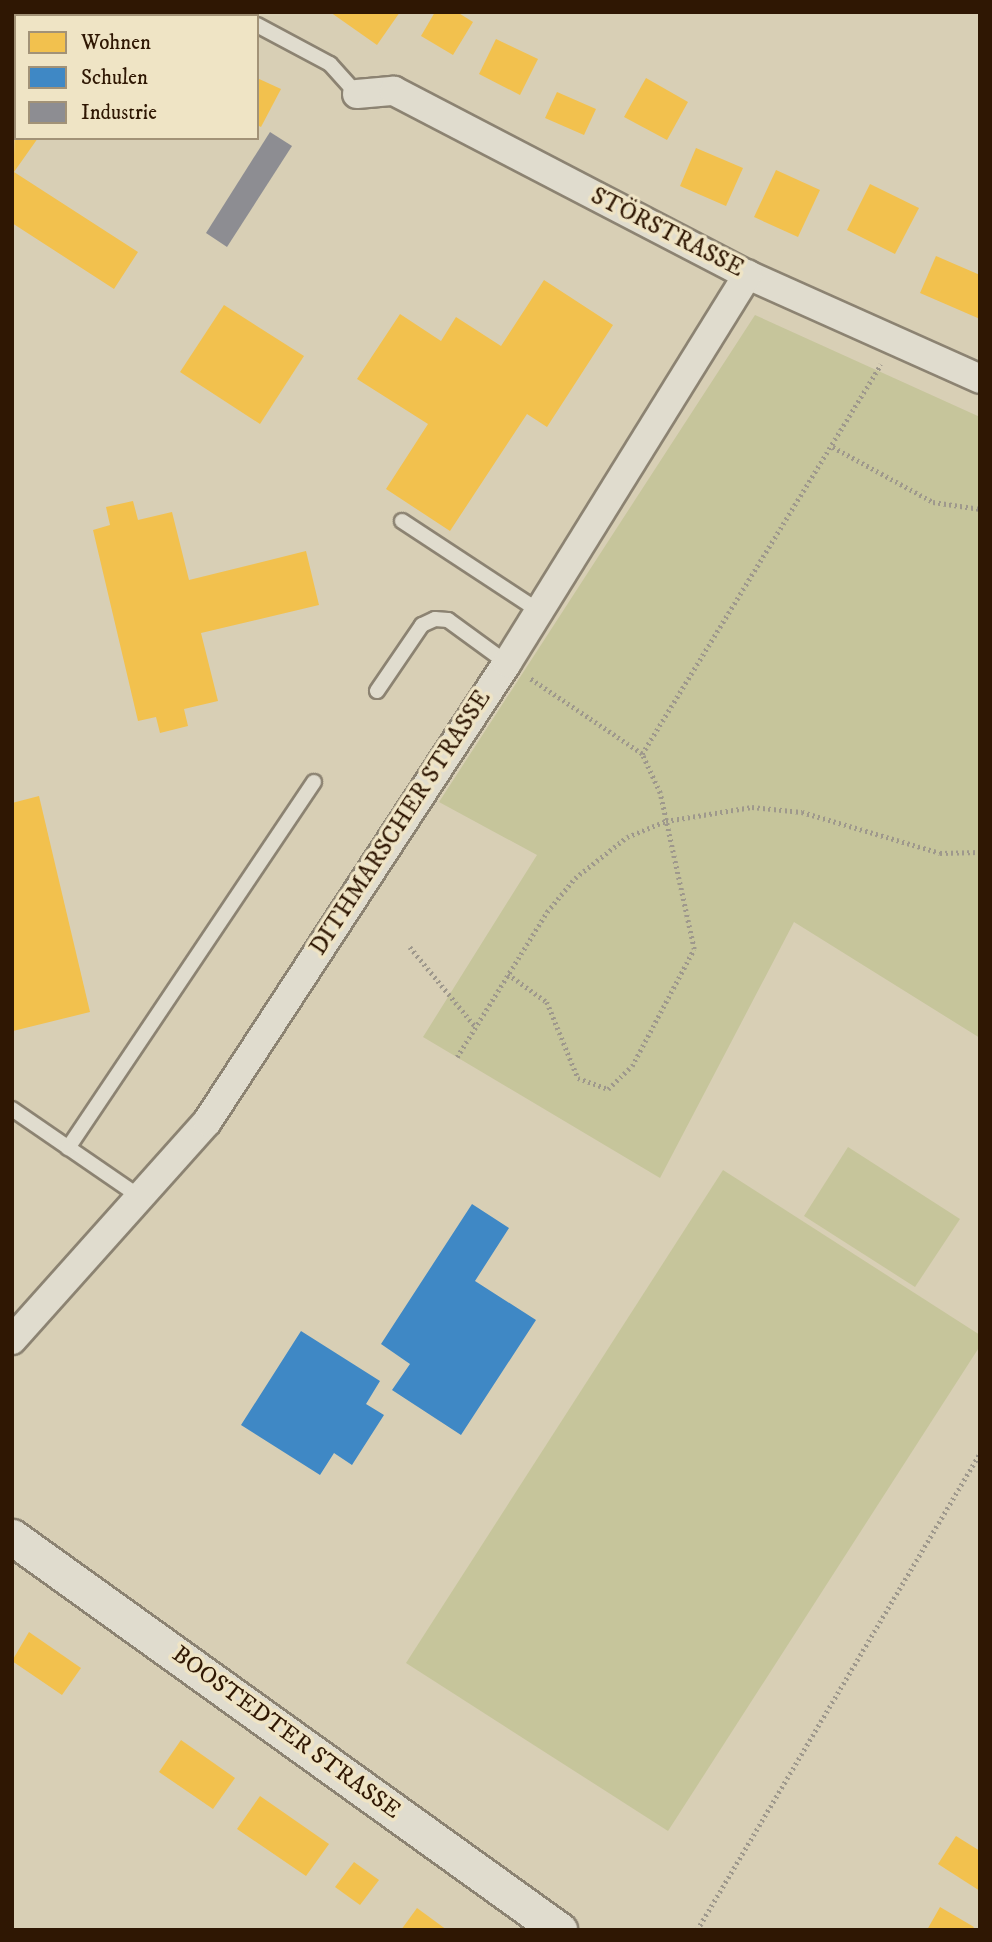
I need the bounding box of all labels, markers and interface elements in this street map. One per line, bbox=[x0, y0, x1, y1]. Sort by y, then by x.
legend bbox=[14, 14, 259, 140]
text: Wohnen bbox=[81, 30, 151, 56]
text: Schulen bbox=[81, 65, 148, 91]
text: Industrie bbox=[81, 100, 157, 126]
street label: STÖRSTRASSE bbox=[586, 182, 748, 284]
street label: DITHMARSCHER STRASSE bbox=[305, 685, 497, 961]
street label: BOOSTEDTER STRASSE bbox=[166, 1640, 406, 1826]

